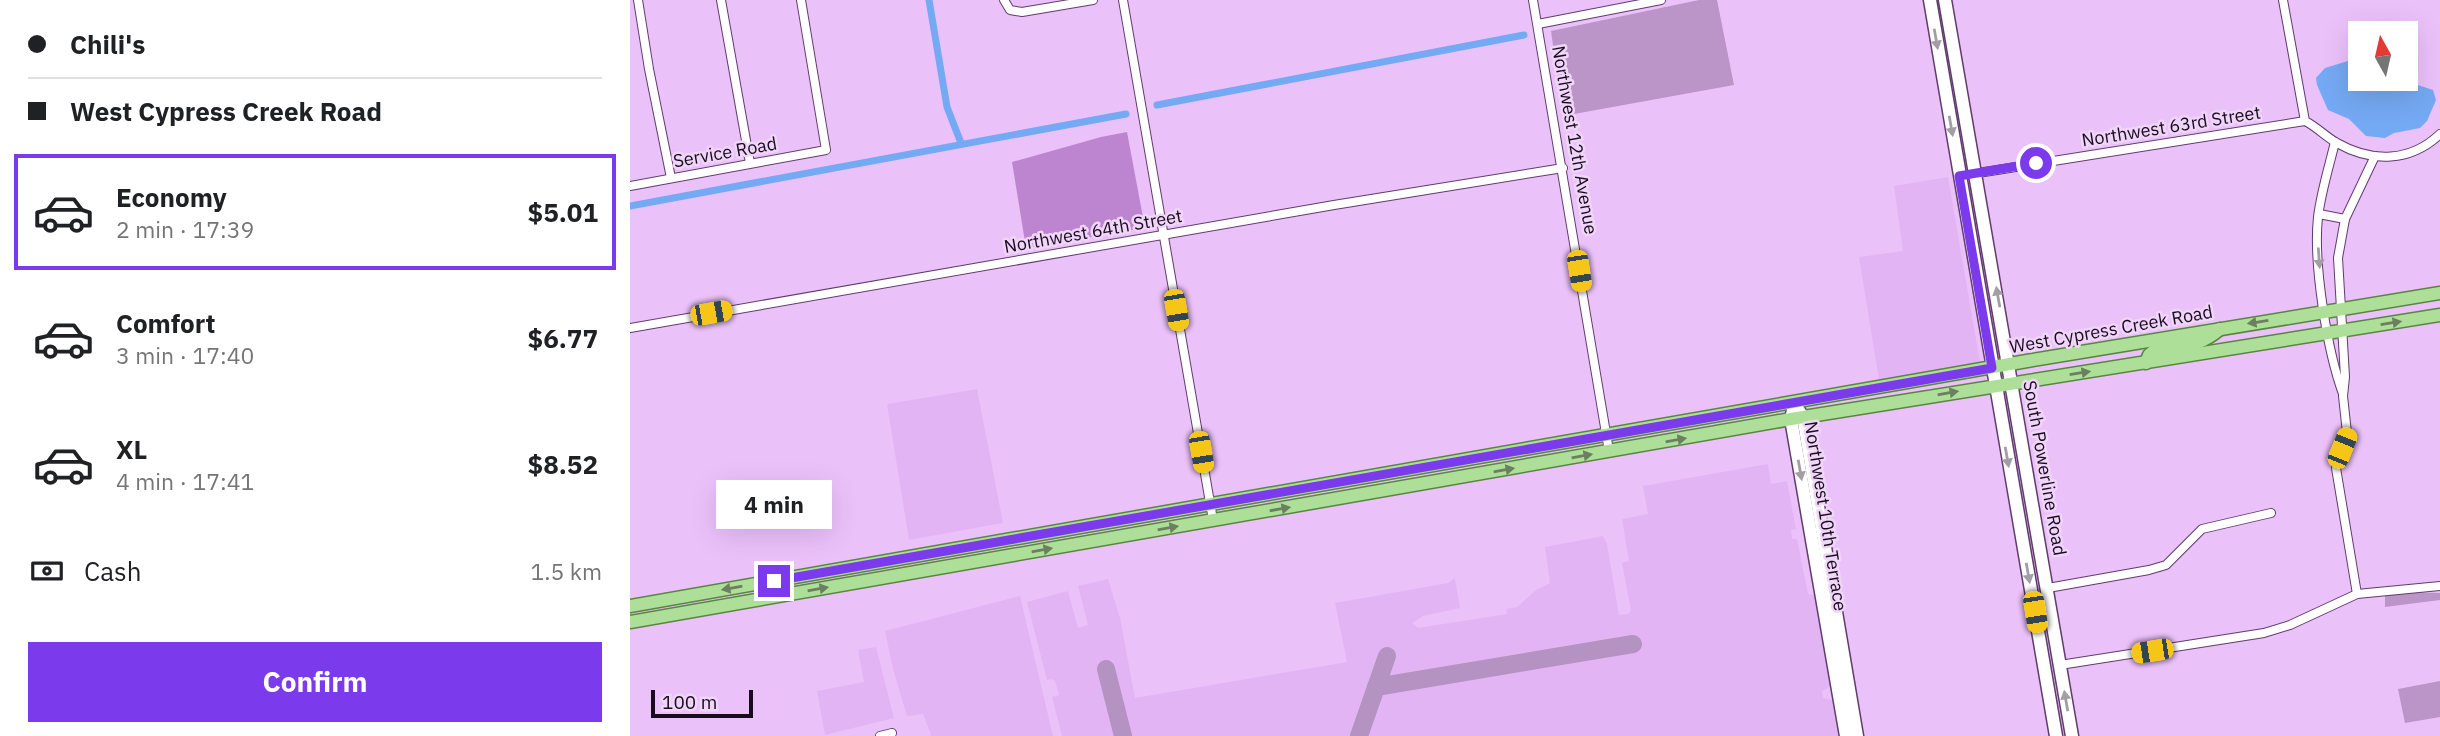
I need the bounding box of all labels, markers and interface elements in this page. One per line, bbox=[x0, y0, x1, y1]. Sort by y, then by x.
north arrow bbox=[2348, 21, 2418, 91]
map controls bbox=[2348, 21, 2418, 91]
text: Chili's bbox=[70, 27, 145, 61]
one-way arrow bbox=[1931, 28, 1942, 50]
street label: Northwest 12th Avenue bbox=[1547, 44, 1603, 236]
text: West Cypress Creek Road bbox=[70, 94, 382, 128]
street label: Northwest 63rd Street bbox=[2080, 100, 2262, 152]
one-way arrow bbox=[1946, 116, 1957, 138]
street label: Service Road bbox=[671, 132, 779, 172]
route start bbox=[2020, 147, 2052, 179]
text: Economy bbox=[116, 180, 227, 214]
icon: car bbox=[32, 181, 95, 244]
text: $5.01 bbox=[528, 195, 598, 229]
street label: Northwest 64th Street bbox=[1002, 204, 1184, 258]
text: 2 min · 17:39 bbox=[116, 214, 254, 244]
one-way arrow bbox=[2314, 247, 2325, 269]
car bbox=[1566, 249, 1593, 293]
one-way arrow bbox=[1992, 286, 2003, 308]
car bbox=[1163, 287, 1190, 333]
car bbox=[689, 299, 734, 327]
street label: West Cypress Creek Road bbox=[2008, 300, 2214, 358]
text: Comfort bbox=[116, 306, 215, 340]
icon: car bbox=[32, 307, 95, 370]
one-way arrow bbox=[2247, 317, 2269, 328]
one-way arrow bbox=[2380, 317, 2402, 328]
text: $6.77 bbox=[528, 321, 598, 355]
text: 3 min · 17:40 bbox=[116, 340, 254, 370]
one-way arrow bbox=[2069, 368, 2091, 379]
street label: South Powerline Road bbox=[2018, 379, 2072, 557]
one-way arrow bbox=[1937, 388, 1959, 399]
street label: Northwest 10th Terrace bbox=[1800, 420, 1852, 613]
car bbox=[2325, 425, 2360, 471]
car bbox=[1188, 429, 1215, 475]
text: XL bbox=[116, 432, 147, 466]
icon: car bbox=[32, 433, 95, 496]
one-way arrow bbox=[1665, 434, 1687, 445]
one-way arrow bbox=[2002, 446, 2013, 468]
text: $8.52 bbox=[528, 447, 598, 481]
one-way arrow bbox=[1571, 450, 1593, 461]
one-way arrow bbox=[1795, 459, 1806, 481]
one-way arrow bbox=[1493, 464, 1515, 475]
text: 4 min · 17:41 bbox=[116, 466, 254, 496]
callout: 4 min bbox=[716, 480, 832, 528]
text: 4 min bbox=[744, 489, 804, 519]
one-way arrow bbox=[1269, 503, 1291, 514]
one-way arrow bbox=[1157, 522, 1179, 533]
one-way arrow bbox=[1031, 544, 1053, 555]
icon: cash bbox=[28, 552, 66, 590]
text: Cash bbox=[84, 554, 141, 588]
text: 1.5 km bbox=[531, 556, 602, 586]
one-way arrow bbox=[2023, 562, 2034, 584]
route end bbox=[758, 565, 790, 597]
one-way arrow bbox=[721, 583, 743, 594]
one-way arrow bbox=[807, 583, 829, 594]
car bbox=[2022, 590, 2049, 634]
car bbox=[2130, 637, 2175, 665]
button: Confirm bbox=[28, 642, 602, 722]
scale bar bbox=[651, 687, 752, 719]
text: 100 m bbox=[662, 690, 717, 714]
one-way arrow bbox=[2060, 690, 2071, 712]

